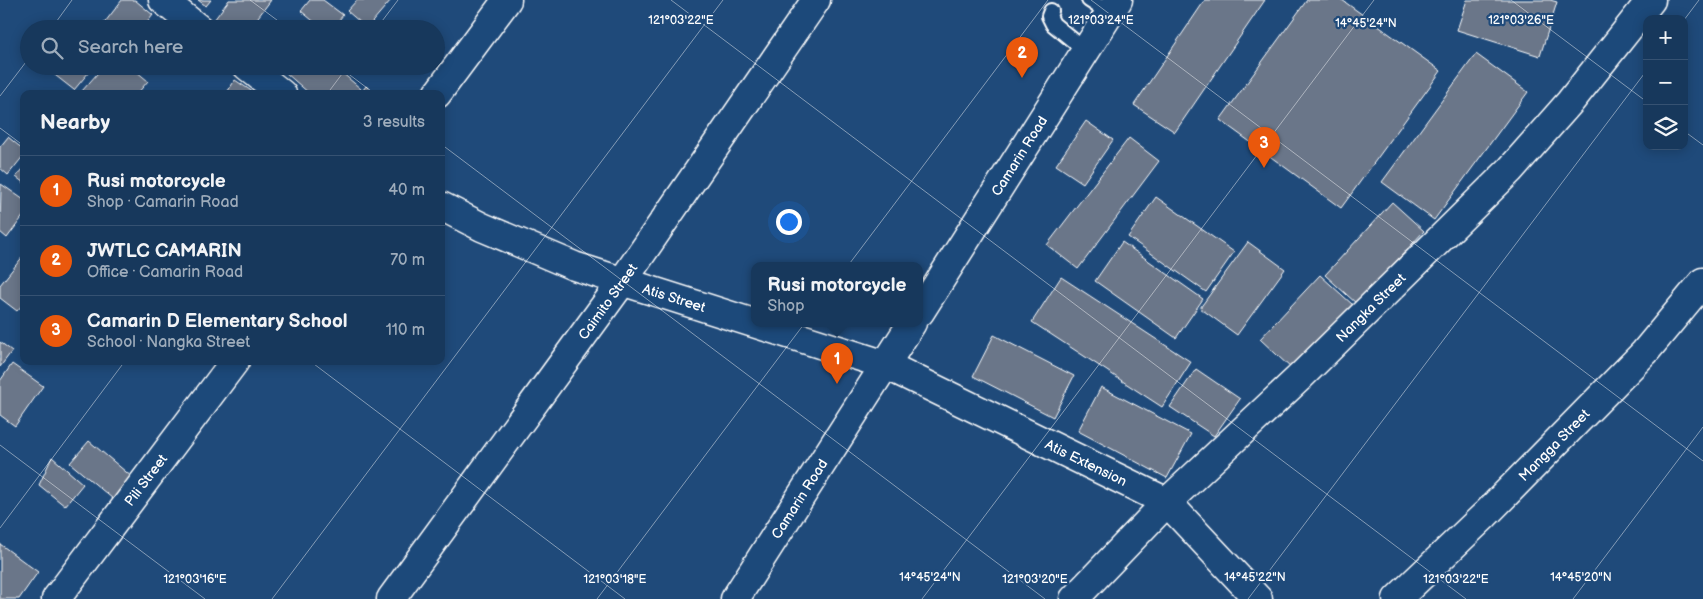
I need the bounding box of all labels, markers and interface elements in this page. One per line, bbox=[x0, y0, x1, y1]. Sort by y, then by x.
text: 121°03'22"E bbox=[648, 13, 714, 28]
text: 121°03'24"E bbox=[1068, 13, 1134, 28]
text: 121°03'26"E bbox=[1488, 13, 1554, 28]
map controls bbox=[1643, 15, 1688, 150]
button: + bbox=[1643, 15, 1688, 60]
text: 14°45'24"N bbox=[1335, 16, 1397, 31]
search box bbox=[20, 20, 445, 75]
icon: search bbox=[38, 34, 66, 62]
text: Search here bbox=[78, 36, 183, 59]
pin: 2 bbox=[1006, 37, 1038, 78]
button: − bbox=[1643, 60, 1688, 105]
button: layers bbox=[1643, 105, 1688, 150]
text: Nearby bbox=[40, 110, 110, 135]
text: 3 results bbox=[363, 113, 425, 132]
street label: Camarin Road bbox=[988, 113, 1051, 199]
pin: 3 bbox=[1248, 127, 1280, 168]
text: Rusi motorcycle bbox=[87, 170, 226, 193]
text: 1 bbox=[53, 181, 59, 200]
text: 40 m bbox=[388, 181, 425, 200]
text: Shop · Camarin Road bbox=[87, 193, 239, 212]
your location bbox=[776, 209, 802, 235]
text: JWTLC CAMARIN bbox=[87, 240, 242, 263]
text: 2 bbox=[51, 251, 61, 270]
text: 70 m bbox=[390, 251, 425, 270]
street label: Caimito Street bbox=[575, 260, 642, 343]
popup bbox=[751, 262, 923, 327]
text: Office · Camarin Road bbox=[87, 263, 243, 282]
street label: Nangka Street bbox=[1333, 269, 1410, 346]
text: Rusi motorcycle bbox=[768, 274, 906, 297]
street label: Atis Street bbox=[640, 280, 708, 316]
text: Shop bbox=[768, 297, 805, 316]
text: Camarin D Elementary School bbox=[87, 310, 348, 333]
text: 3 bbox=[51, 321, 61, 340]
text: 110 m bbox=[386, 321, 425, 340]
text: School · Nangka Street bbox=[87, 333, 250, 352]
pin: 1 bbox=[821, 343, 853, 384]
street label: Mangga Street bbox=[1515, 405, 1594, 485]
street label: Atis Extension bbox=[1042, 436, 1130, 490]
street label: Pili Street bbox=[121, 450, 171, 510]
street label: Camarin Road bbox=[768, 456, 831, 542]
text: 14°45'24"N bbox=[899, 570, 961, 585]
text: 14°45'22"N bbox=[1224, 570, 1286, 585]
text: 14°45'20"N bbox=[1550, 570, 1612, 585]
text: 121°03'16"E bbox=[163, 572, 227, 587]
text: 121°03'18"E bbox=[584, 572, 647, 587]
text: 121°03'20"E bbox=[1002, 572, 1068, 587]
text: 121°03'22"E bbox=[1423, 572, 1489, 587]

